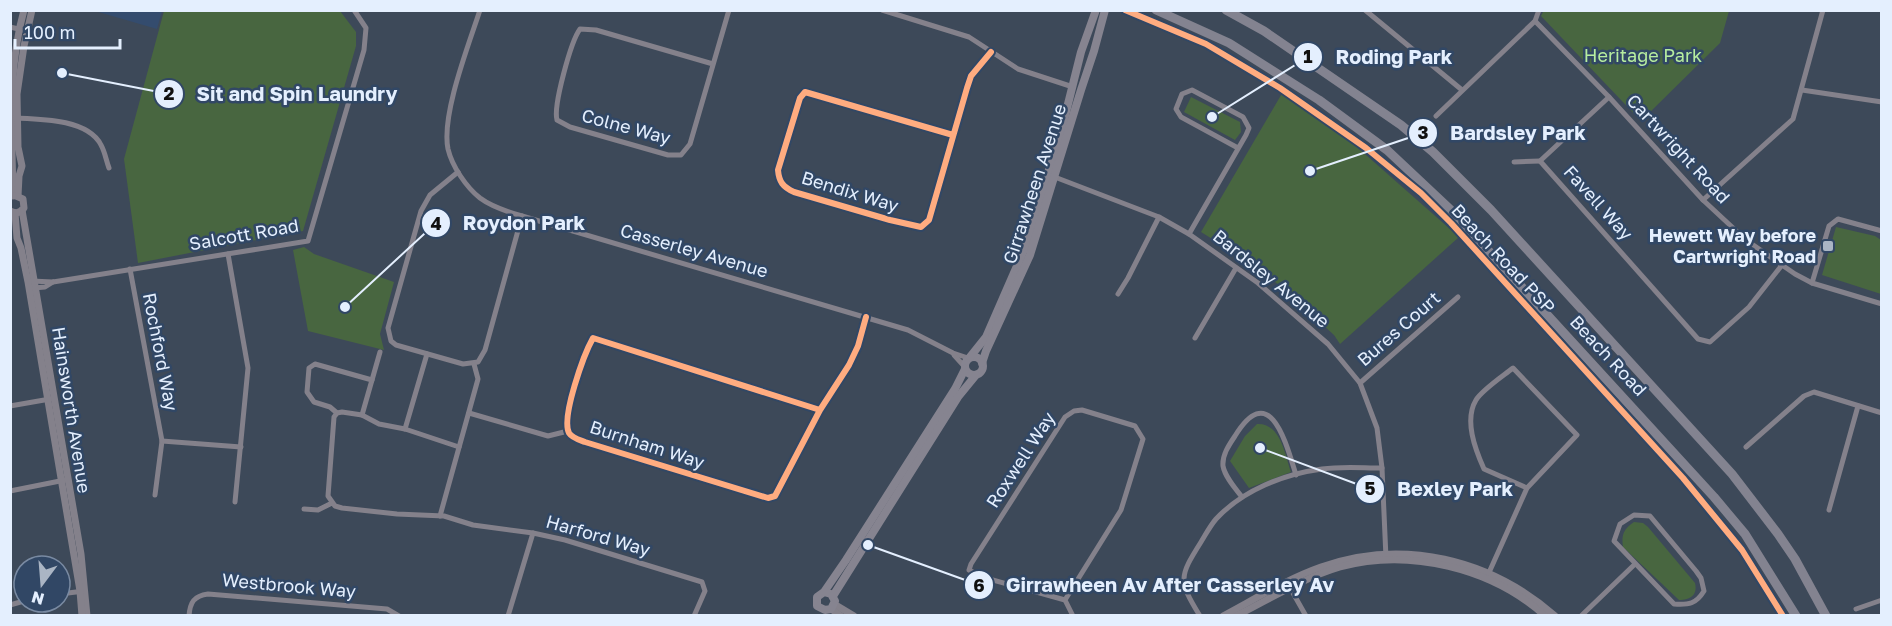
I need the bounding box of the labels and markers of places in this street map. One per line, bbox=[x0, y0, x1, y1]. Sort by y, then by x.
callout: Roding Park bbox=[1293, 38, 1464, 76]
callout: Sit and Spin Laundry bbox=[154, 75, 409, 113]
callout: Bardsley Park bbox=[1408, 114, 1598, 152]
callout: Roydon Park bbox=[421, 204, 597, 242]
place label: Hewett Way before Cartwright Road bbox=[1649, 224, 1816, 267]
marker: Hewett Way before Cartwright Road bbox=[1821, 239, 1835, 253]
callout: Bexley Park bbox=[1355, 470, 1525, 508]
callout: Girrawheen Av After Casserley Av bbox=[964, 566, 1346, 604]

